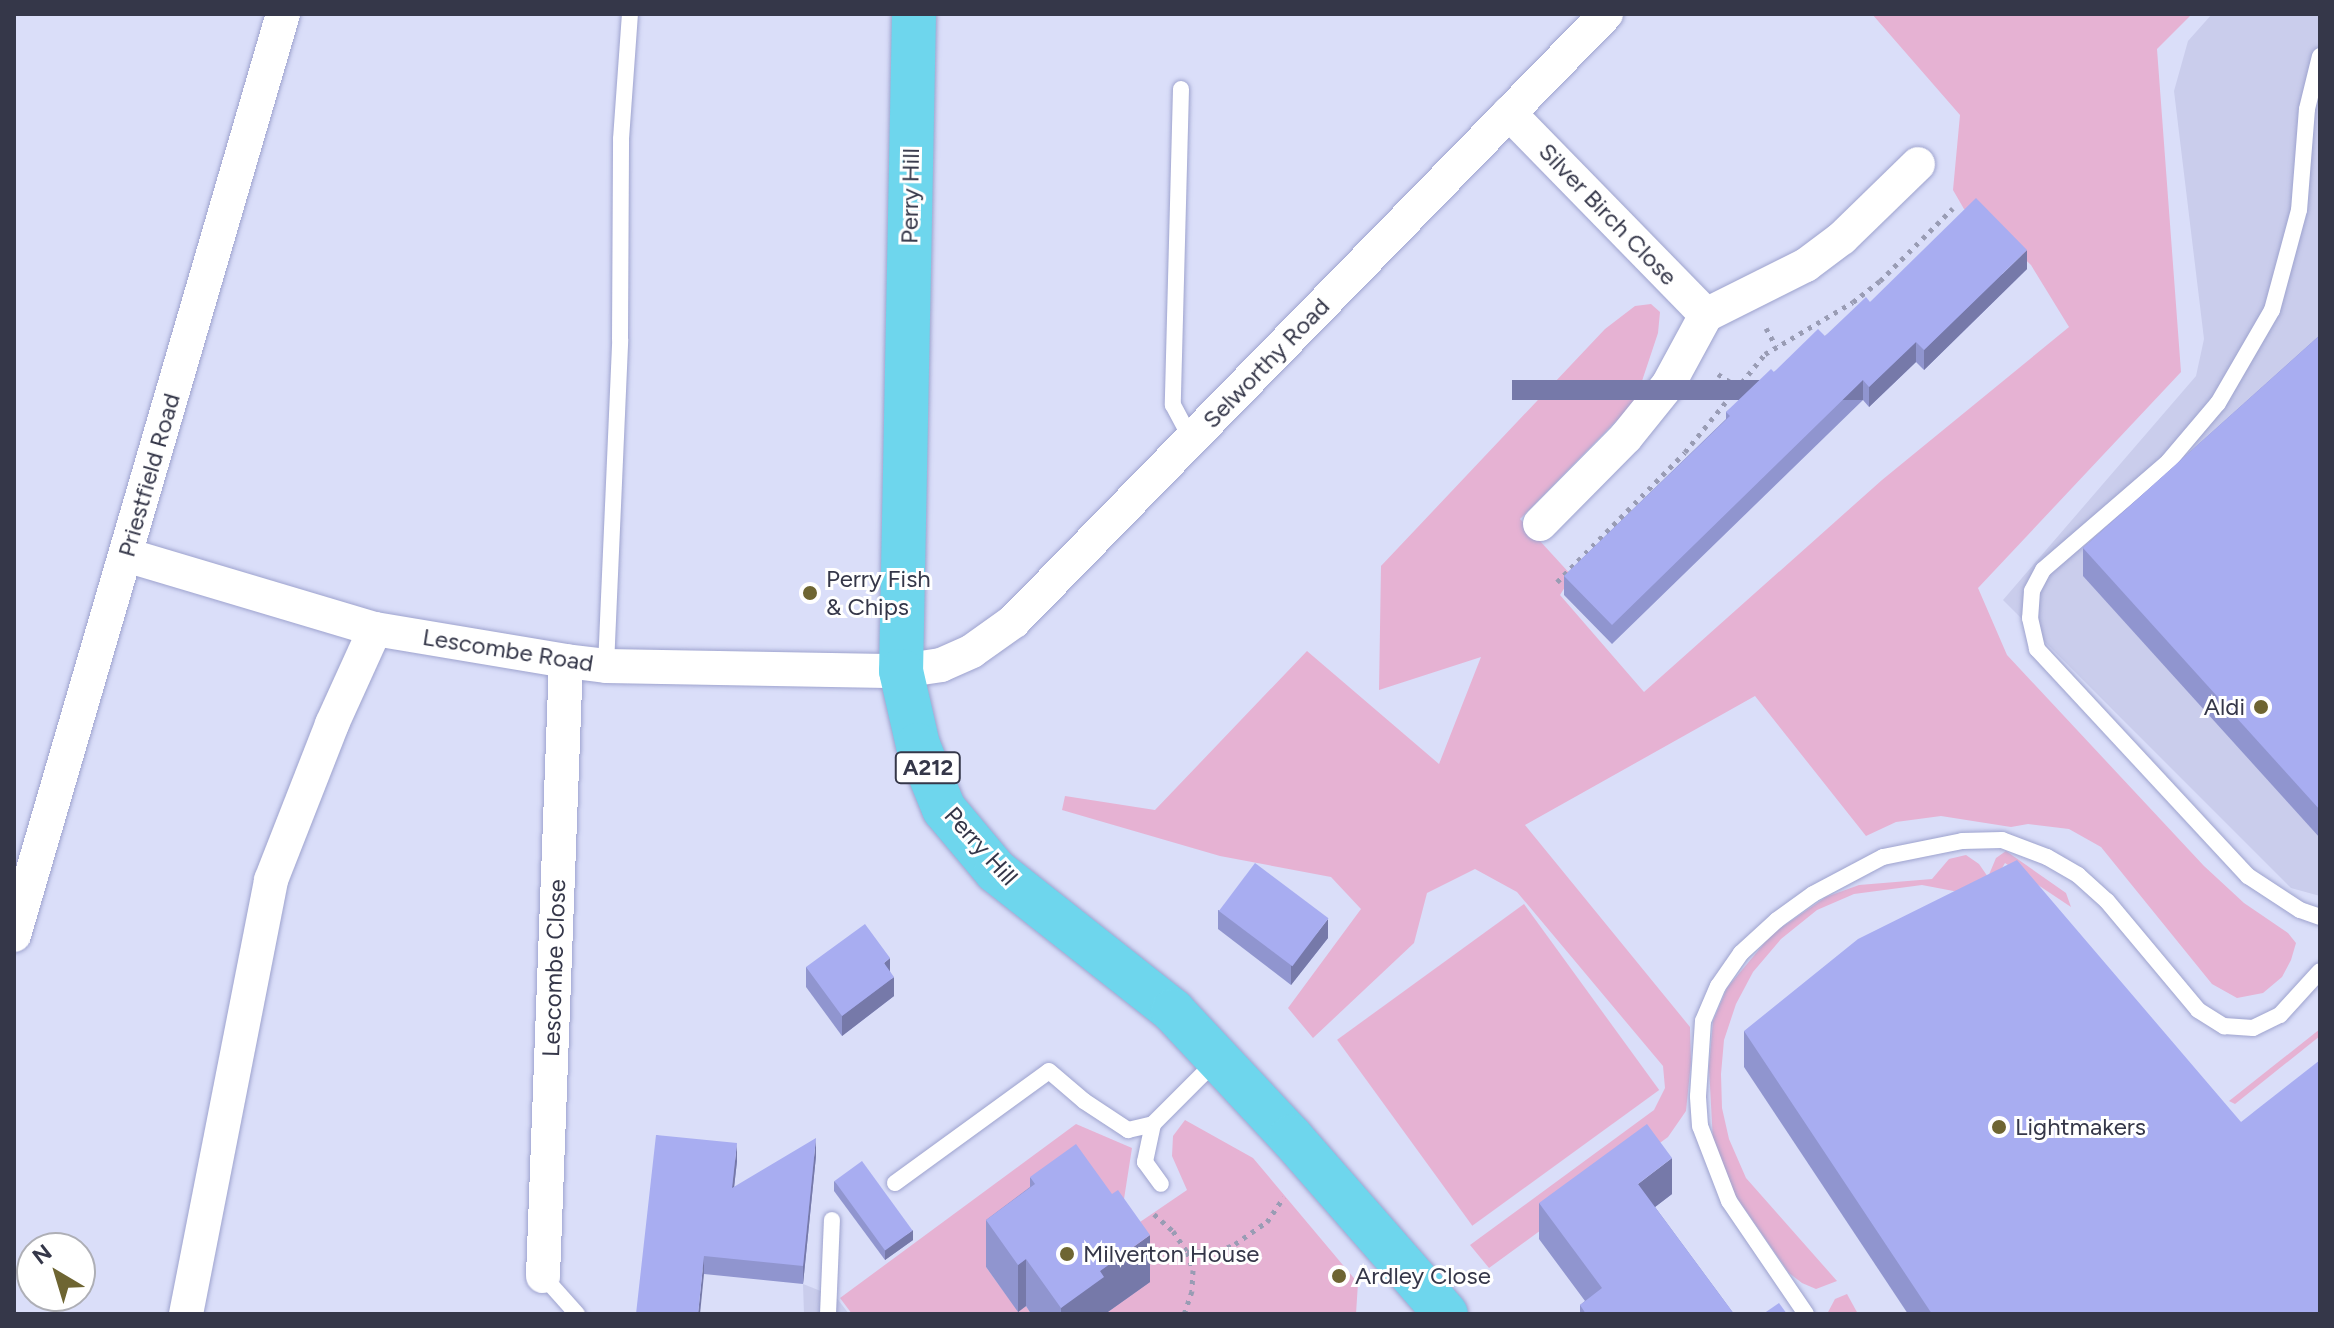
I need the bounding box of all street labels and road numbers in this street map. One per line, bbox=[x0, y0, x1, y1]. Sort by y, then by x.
street label: Silver Birch Close bbox=[1533, 137, 1683, 291]
street label: Perry Hill bbox=[895, 148, 925, 244]
street label: Selworthy Road bbox=[1197, 292, 1335, 434]
street label: Priestfield Road bbox=[112, 390, 186, 560]
street label: Lescombe Road bbox=[421, 622, 595, 678]
road number: A212 bbox=[894, 750, 962, 786]
street label: Perry Hill bbox=[938, 801, 1024, 891]
street label: Lescombe Close bbox=[537, 879, 571, 1057]

